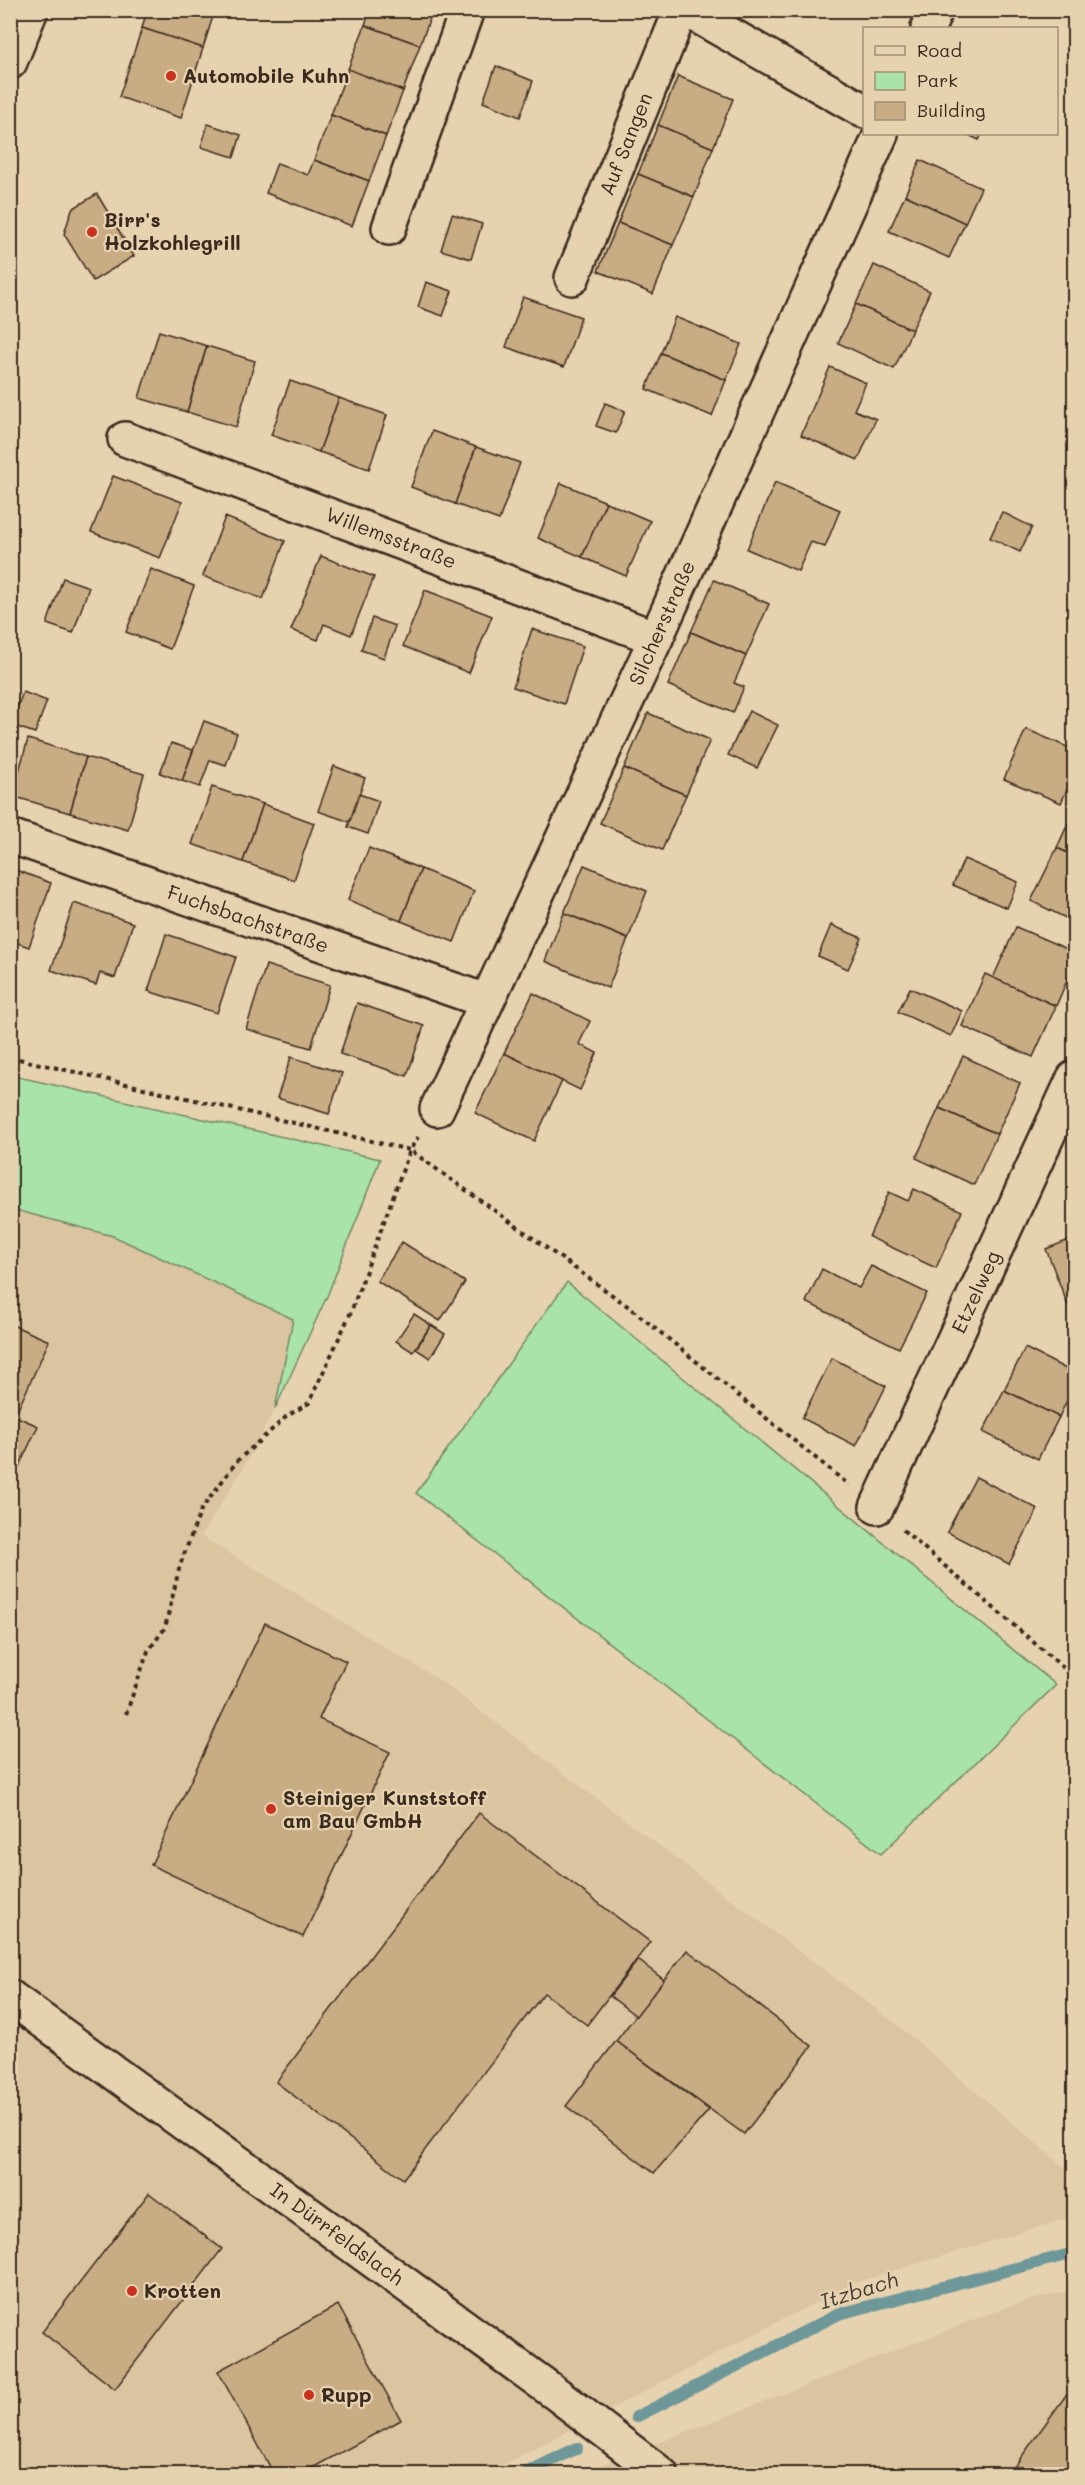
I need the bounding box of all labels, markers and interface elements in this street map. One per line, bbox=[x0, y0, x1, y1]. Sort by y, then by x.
legend bbox=[863, 27, 1058, 135]
text: Road bbox=[917, 38, 962, 62]
place label: Automobile Kuhn bbox=[183, 62, 349, 88]
text: Park bbox=[917, 68, 958, 92]
marker: Automobile Kuhn bbox=[164, 69, 178, 83]
street label: Auf Sangen bbox=[593, 88, 658, 199]
text: Building bbox=[917, 98, 985, 122]
place label: Birr's Holzkohlegrill bbox=[104, 206, 241, 255]
marker: Birr's Holzkohlegrill bbox=[85, 225, 99, 239]
street label: Willemsstraße bbox=[322, 500, 460, 574]
street label: Silcherstraße bbox=[622, 556, 700, 689]
street label: Fuchsbachstraße bbox=[164, 878, 333, 958]
street label: Etzelweg bbox=[945, 1246, 1006, 1337]
place label: Steiniger Kunststoff am Bau GmbH bbox=[283, 1784, 486, 1833]
marker: Steiniger Kunststoff am Bau GmbH bbox=[264, 1802, 278, 1816]
street label: In Dürrfeldslach bbox=[266, 2176, 410, 2290]
water label: Itzbach bbox=[816, 2265, 901, 2314]
place label: Krotten bbox=[144, 2277, 221, 2303]
marker: Krotten bbox=[125, 2284, 139, 2298]
place label: Rupp bbox=[321, 2381, 372, 2407]
marker: Rupp bbox=[302, 2388, 316, 2402]

